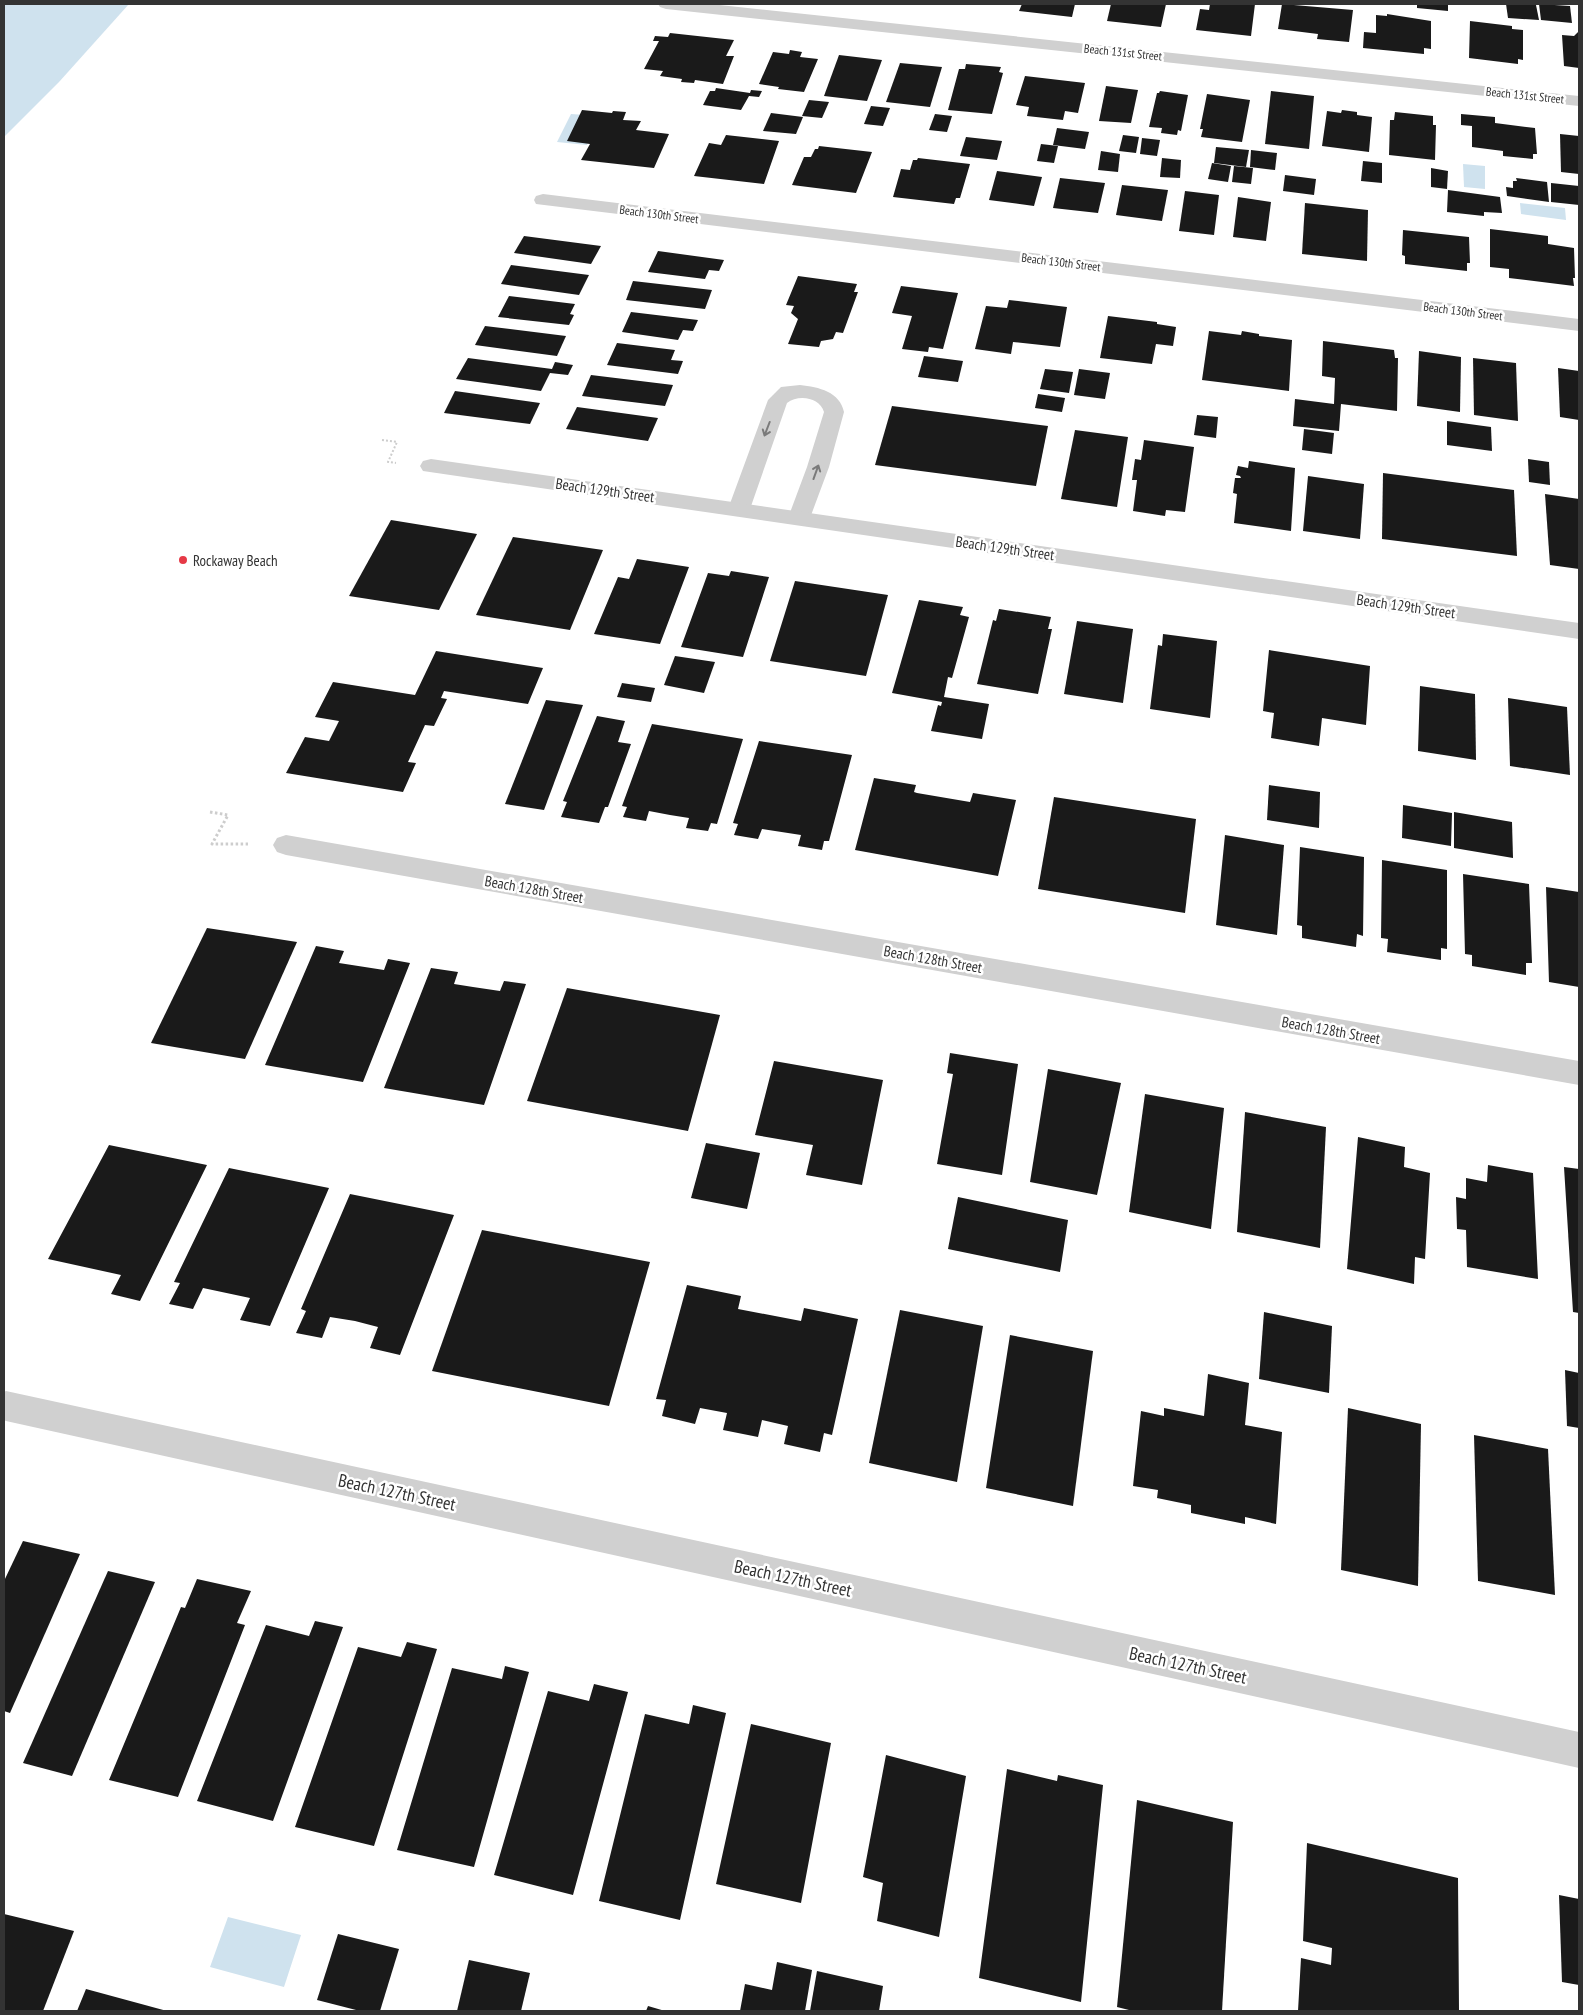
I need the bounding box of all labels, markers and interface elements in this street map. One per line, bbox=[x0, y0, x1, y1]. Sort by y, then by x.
street label: Beach 131st Street bbox=[1083, 40, 1163, 64]
street label: Beach 131st Street bbox=[1485, 83, 1565, 107]
street label: Beach 130th Street bbox=[619, 202, 700, 226]
street label: Beach 130th Street bbox=[1021, 250, 1102, 274]
street label: Beach 130th Street bbox=[1423, 299, 1504, 323]
one-way arrow bbox=[762, 421, 772, 436]
one-way arrow bbox=[812, 465, 821, 480]
street label: Beach 129th Street bbox=[554, 474, 656, 506]
street label: Beach 129th Street bbox=[954, 532, 1056, 564]
place label: Rockaway Beach bbox=[193, 551, 278, 570]
marker: Rockaway Beach bbox=[177, 554, 189, 566]
street label: Beach 129th Street bbox=[1355, 590, 1457, 622]
street label: Beach 128th Street bbox=[483, 871, 585, 907]
street label: Beach 128th Street bbox=[882, 941, 984, 977]
street label: Beach 128th Street bbox=[1280, 1012, 1382, 1048]
street label: Beach 127th Street bbox=[336, 1468, 458, 1516]
street label: Beach 127th Street bbox=[732, 1554, 854, 1602]
street label: Beach 127th Street bbox=[1127, 1641, 1249, 1689]

